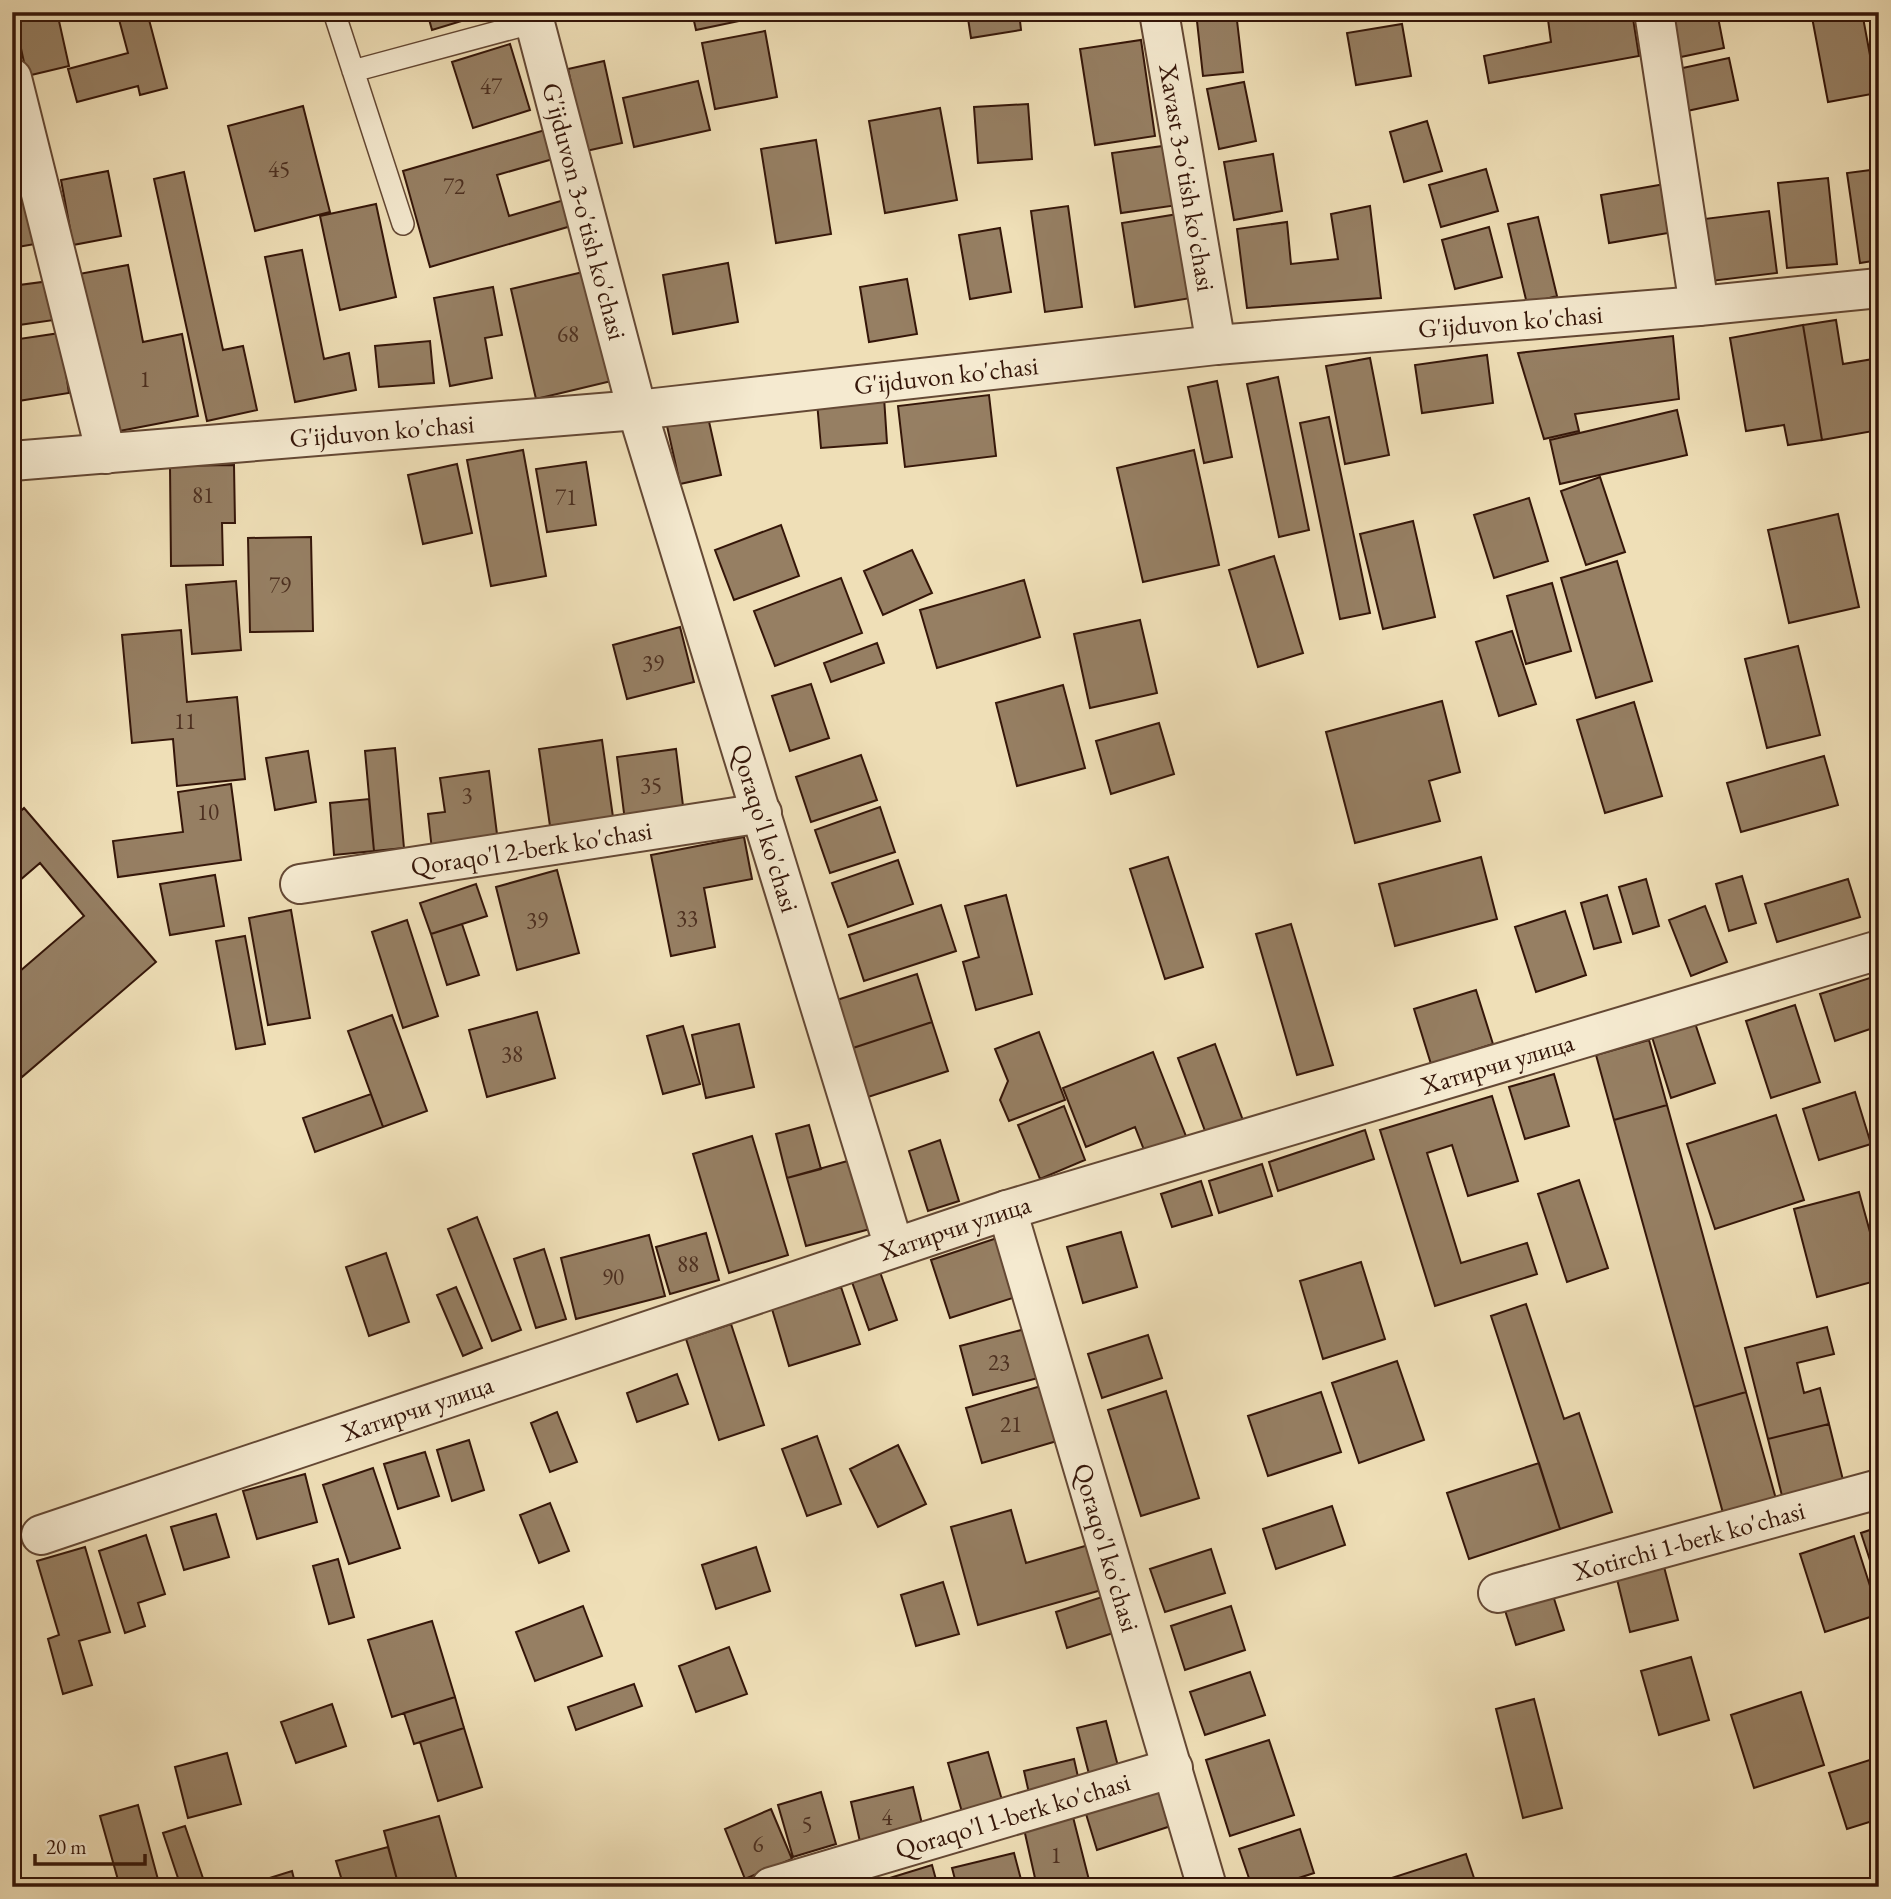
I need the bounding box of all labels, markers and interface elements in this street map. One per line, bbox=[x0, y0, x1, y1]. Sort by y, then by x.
street label: Xavast 3-o'tish ko'chasi bbox=[1151, 60, 1224, 294]
house number: 47 bbox=[480, 71, 503, 101]
street label: G'ijduvon 3-o'tish ko'chasi bbox=[534, 79, 635, 343]
house number: 45 bbox=[268, 154, 290, 184]
house number: 72 bbox=[443, 171, 465, 201]
street label: G'ijduvon ko'chasi bbox=[1417, 297, 1604, 346]
house number: 68 bbox=[557, 319, 579, 349]
street label: G'ijduvon ko'chasi bbox=[852, 348, 1040, 403]
house number: 1 bbox=[139, 364, 151, 394]
street label: G'ijduvon ko'chasi bbox=[288, 406, 475, 455]
house number: 81 bbox=[192, 480, 214, 510]
house number: 71 bbox=[555, 482, 577, 512]
house number: 79 bbox=[269, 570, 291, 600]
house number: 39 bbox=[642, 648, 664, 678]
house number: 11 bbox=[174, 706, 196, 736]
street label: Qoraqo'l ko'chasi bbox=[724, 740, 807, 916]
house number: 35 bbox=[640, 770, 662, 800]
house number: 3 bbox=[461, 780, 473, 810]
house number: 10 bbox=[197, 797, 219, 827]
street label: Qoraqo'l 2-berk ko'chasi bbox=[408, 813, 654, 884]
house number: 33 bbox=[676, 903, 698, 933]
house number: 39 bbox=[526, 905, 548, 935]
street label: Хатирчи улица bbox=[1416, 1025, 1579, 1103]
house number: 38 bbox=[501, 1039, 523, 1069]
street label: Хатирчи улица bbox=[873, 1187, 1035, 1269]
house number: 88 bbox=[677, 1249, 699, 1279]
house number: 90 bbox=[602, 1262, 624, 1292]
house number: 23 bbox=[988, 1347, 1010, 1377]
street label: Хатирчи улица bbox=[336, 1367, 498, 1450]
house number: 21 bbox=[1000, 1409, 1022, 1439]
street label: Qoraqo'l ko'chasi bbox=[1066, 1459, 1148, 1636]
street label: Xotirchi 1-berk ko'chasi bbox=[1568, 1493, 1809, 1589]
street label: Qoraqo'l 1-berk ko'chasi bbox=[891, 1764, 1133, 1866]
house number: 4 bbox=[881, 1802, 893, 1832]
house number: 5 bbox=[801, 1809, 813, 1839]
scale bar bbox=[35, 1822, 145, 1866]
house number: 6 bbox=[752, 1829, 764, 1859]
text: 20 m bbox=[46, 1833, 87, 1860]
house number: 1 bbox=[1050, 1841, 1062, 1869]

